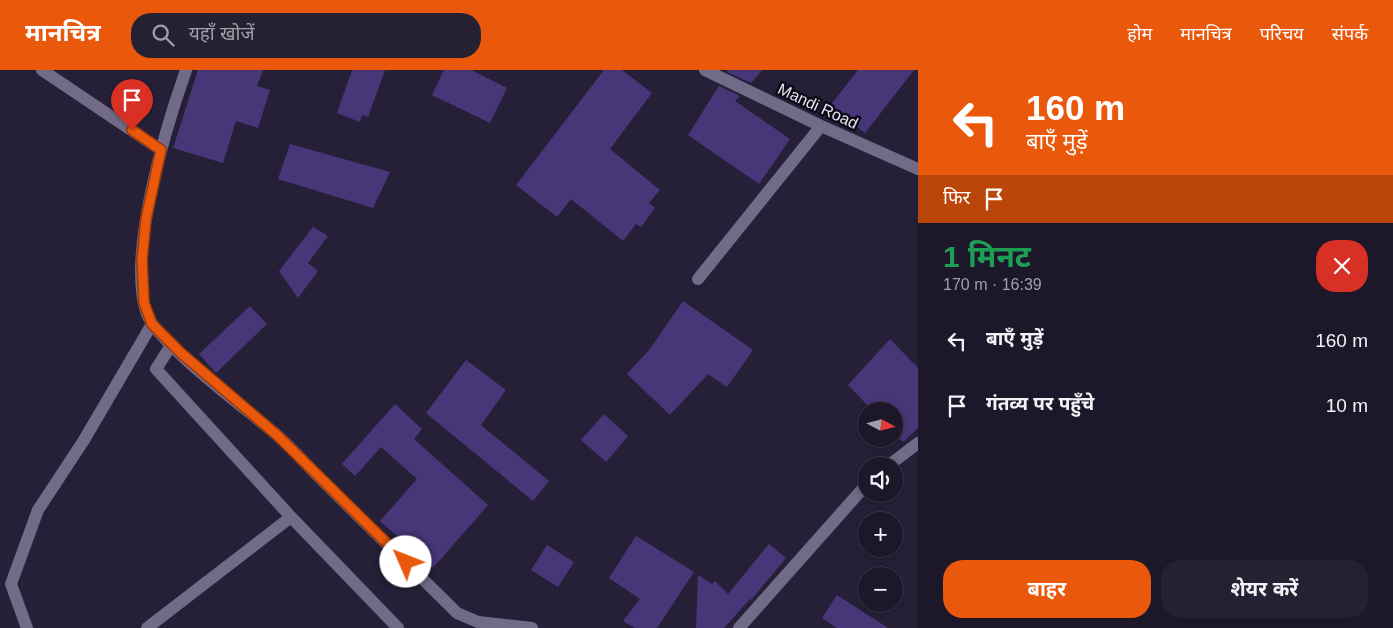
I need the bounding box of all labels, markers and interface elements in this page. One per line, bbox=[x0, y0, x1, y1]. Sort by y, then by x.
search box bbox=[131, 13, 481, 58]
text: मानचित्र bbox=[25, 19, 101, 46]
icon: search bbox=[149, 21, 177, 49]
text: यहाँ खोजें bbox=[189, 23, 255, 44]
text: होम bbox=[1127, 24, 1152, 44]
text: मानचित्र bbox=[1180, 24, 1232, 44]
text: परिचय bbox=[1260, 24, 1304, 44]
text: संपर्क bbox=[1332, 24, 1368, 44]
pin bbox=[111, 79, 153, 130]
street label: Mandi Road bbox=[775, 80, 861, 132]
icon: arrive bbox=[118, 86, 146, 114]
text: 160 m bbox=[1026, 88, 1125, 127]
icon: left bbox=[943, 90, 1008, 155]
text: बाएँ मुड़ें bbox=[1026, 129, 1087, 154]
icon: arrive bbox=[980, 185, 1008, 213]
text: फिर bbox=[943, 187, 970, 208]
text: 1 मिनट bbox=[943, 240, 1031, 273]
button: close bbox=[1316, 240, 1368, 292]
text: 170 m · 16:39 bbox=[943, 276, 1042, 293]
icon: left bbox=[943, 327, 971, 355]
text: बाएँ मुड़ें bbox=[986, 328, 1043, 349]
text: 160 m bbox=[1315, 330, 1368, 351]
icon: arrive bbox=[943, 392, 971, 420]
text: गंतव्य पर पहुँचे bbox=[986, 393, 1094, 414]
text: 10 m bbox=[1326, 395, 1368, 416]
north arrow bbox=[858, 402, 902, 448]
map controls bbox=[858, 402, 903, 612]
button: sound bbox=[858, 457, 903, 502]
button: + bbox=[858, 512, 903, 557]
position arrow bbox=[379, 535, 431, 587]
button: बाहर bbox=[943, 560, 1151, 618]
button: शेयर करें bbox=[1161, 560, 1368, 618]
button: − bbox=[858, 567, 903, 612]

